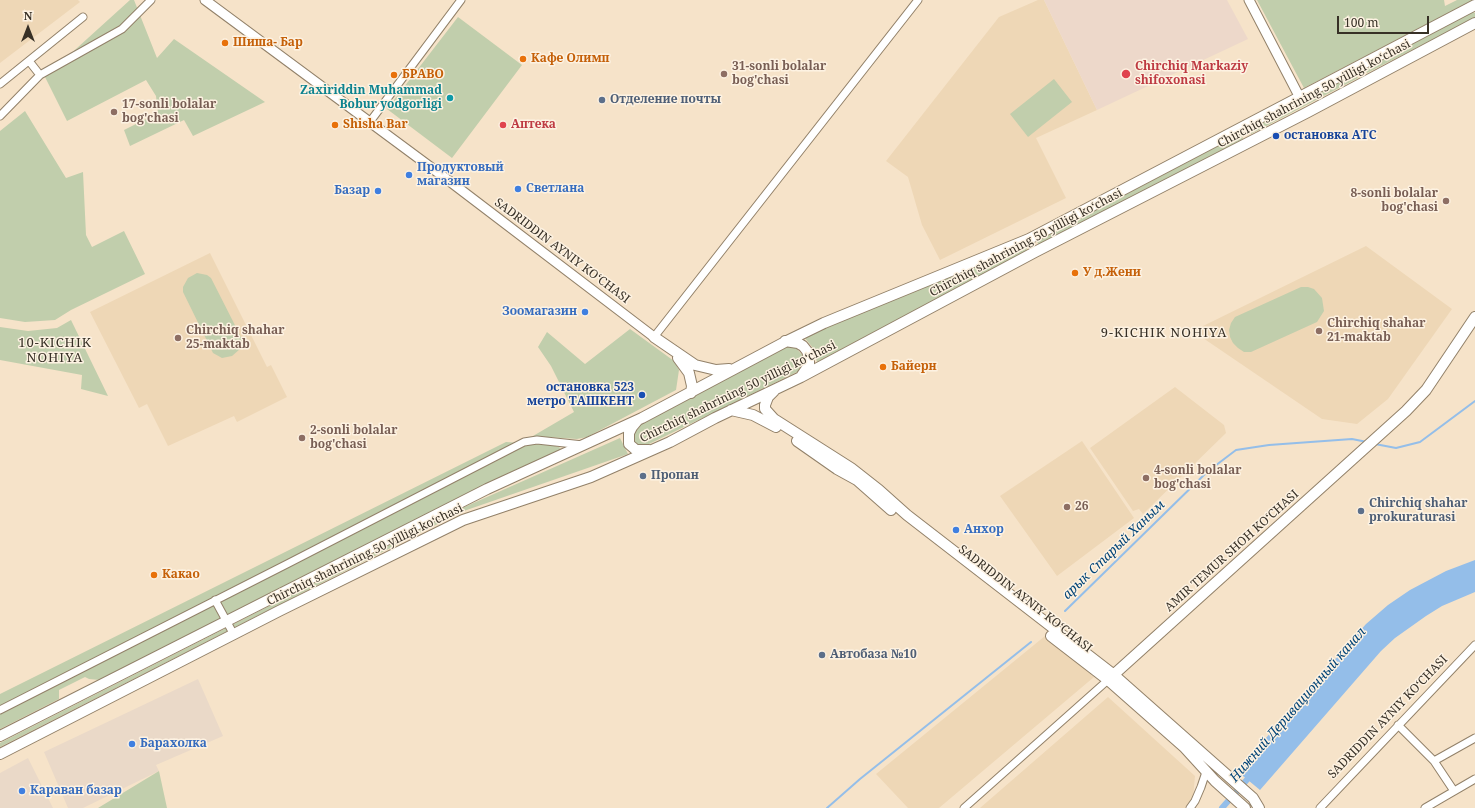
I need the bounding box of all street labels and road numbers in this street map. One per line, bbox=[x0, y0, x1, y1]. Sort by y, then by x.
street label: Chirchiq shahrining 50 yilligi koʻchasi bbox=[1215, 37, 1413, 151]
street label: Chirchiq shahrining 50 yilligi koʻchasi bbox=[927, 186, 1125, 300]
street label: SADRIDDIN AYNIY KO‘CHASI bbox=[492, 195, 632, 307]
street label: Chirchiq shahrining 50 yilligi koʻchasi bbox=[638, 338, 838, 446]
street label: AMIR TEMUR SHOH KO‘CHASI bbox=[1162, 487, 1302, 615]
street label: Chirchiq shahrining 50 yilligi koʻchasi bbox=[265, 501, 465, 609]
street label: SADRIDDIN AYNIY KO‘CHASI bbox=[955, 542, 1095, 656]
street label: SADRIDDIN AYNIY KO‘CHASI bbox=[1325, 652, 1451, 782]

